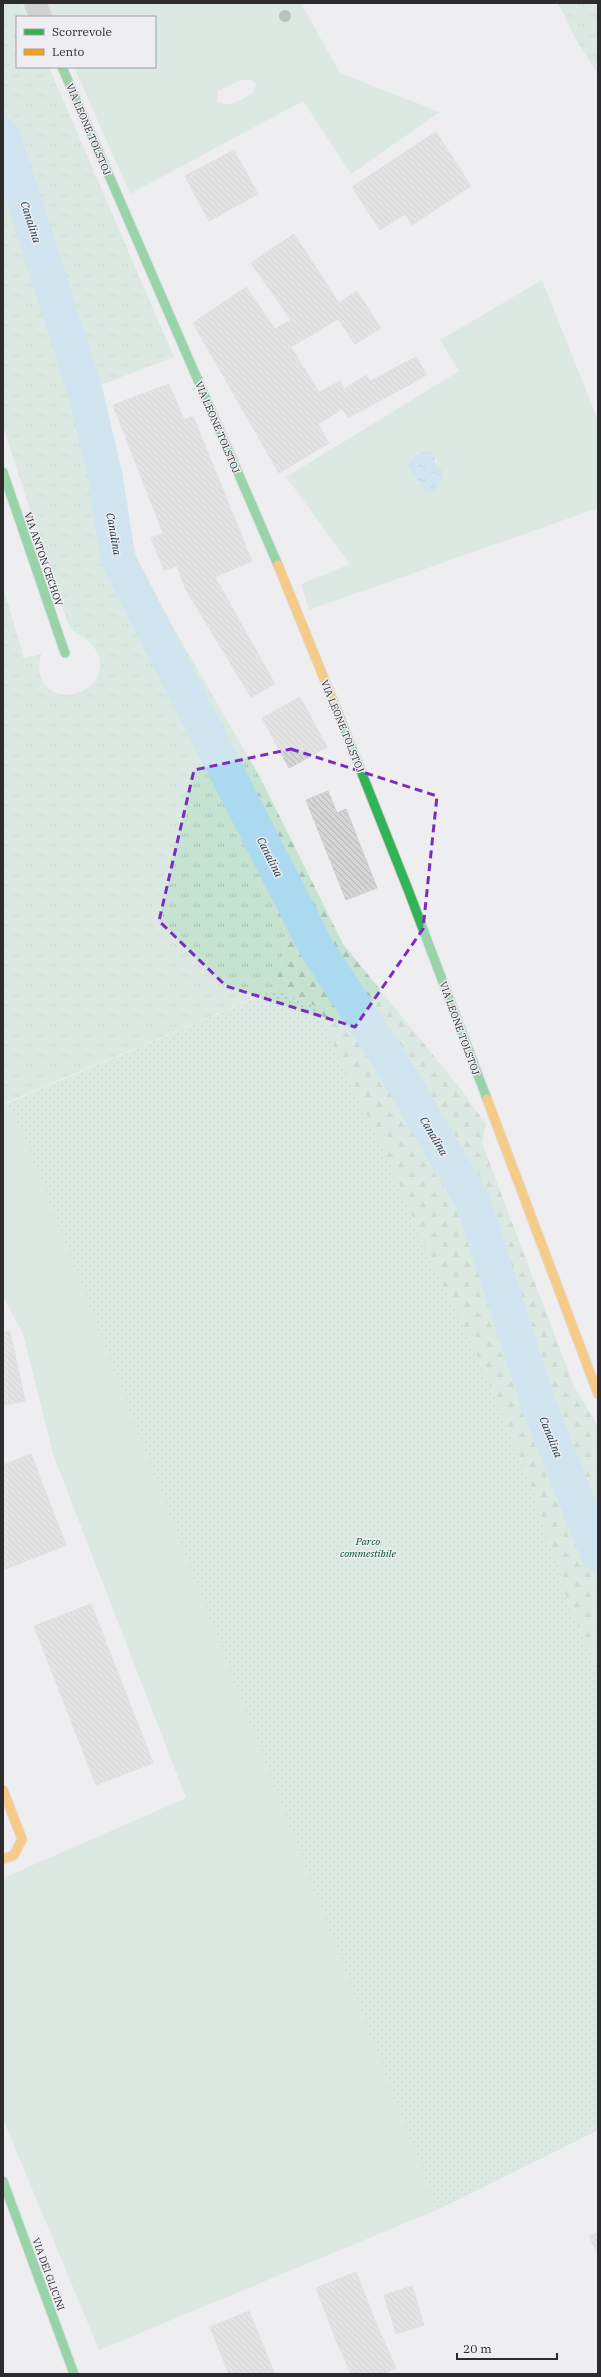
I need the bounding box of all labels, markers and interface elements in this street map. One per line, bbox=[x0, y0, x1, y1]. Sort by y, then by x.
legend bbox=[16, 16, 156, 68]
text: Scorrevole bbox=[52, 24, 112, 39]
text: Lento bbox=[52, 44, 84, 59]
street label: VIA LEONE TOLSTOJ bbox=[63, 81, 114, 178]
water label: Canalina bbox=[18, 199, 44, 245]
street label: VIA LEONE TOLSTOJ bbox=[192, 379, 243, 476]
street label: VIA ANTON CECHOV bbox=[21, 510, 66, 608]
water label: Canalina bbox=[103, 511, 125, 557]
street label: VIA LEONE TOLSTOJ bbox=[318, 678, 367, 775]
water label: Canalina bbox=[254, 835, 286, 879]
street label: VIA LEONE TOLSTOJ bbox=[437, 980, 483, 1077]
water label: Canalina bbox=[417, 1114, 451, 1158]
water label: Canalina bbox=[536, 1414, 566, 1460]
park label: Parco commestibile bbox=[340, 1535, 397, 1560]
street label: VIA DEI GLICINI bbox=[29, 2236, 68, 2312]
scale bar bbox=[457, 2335, 557, 2361]
text: 20 m bbox=[463, 2341, 492, 2356]

